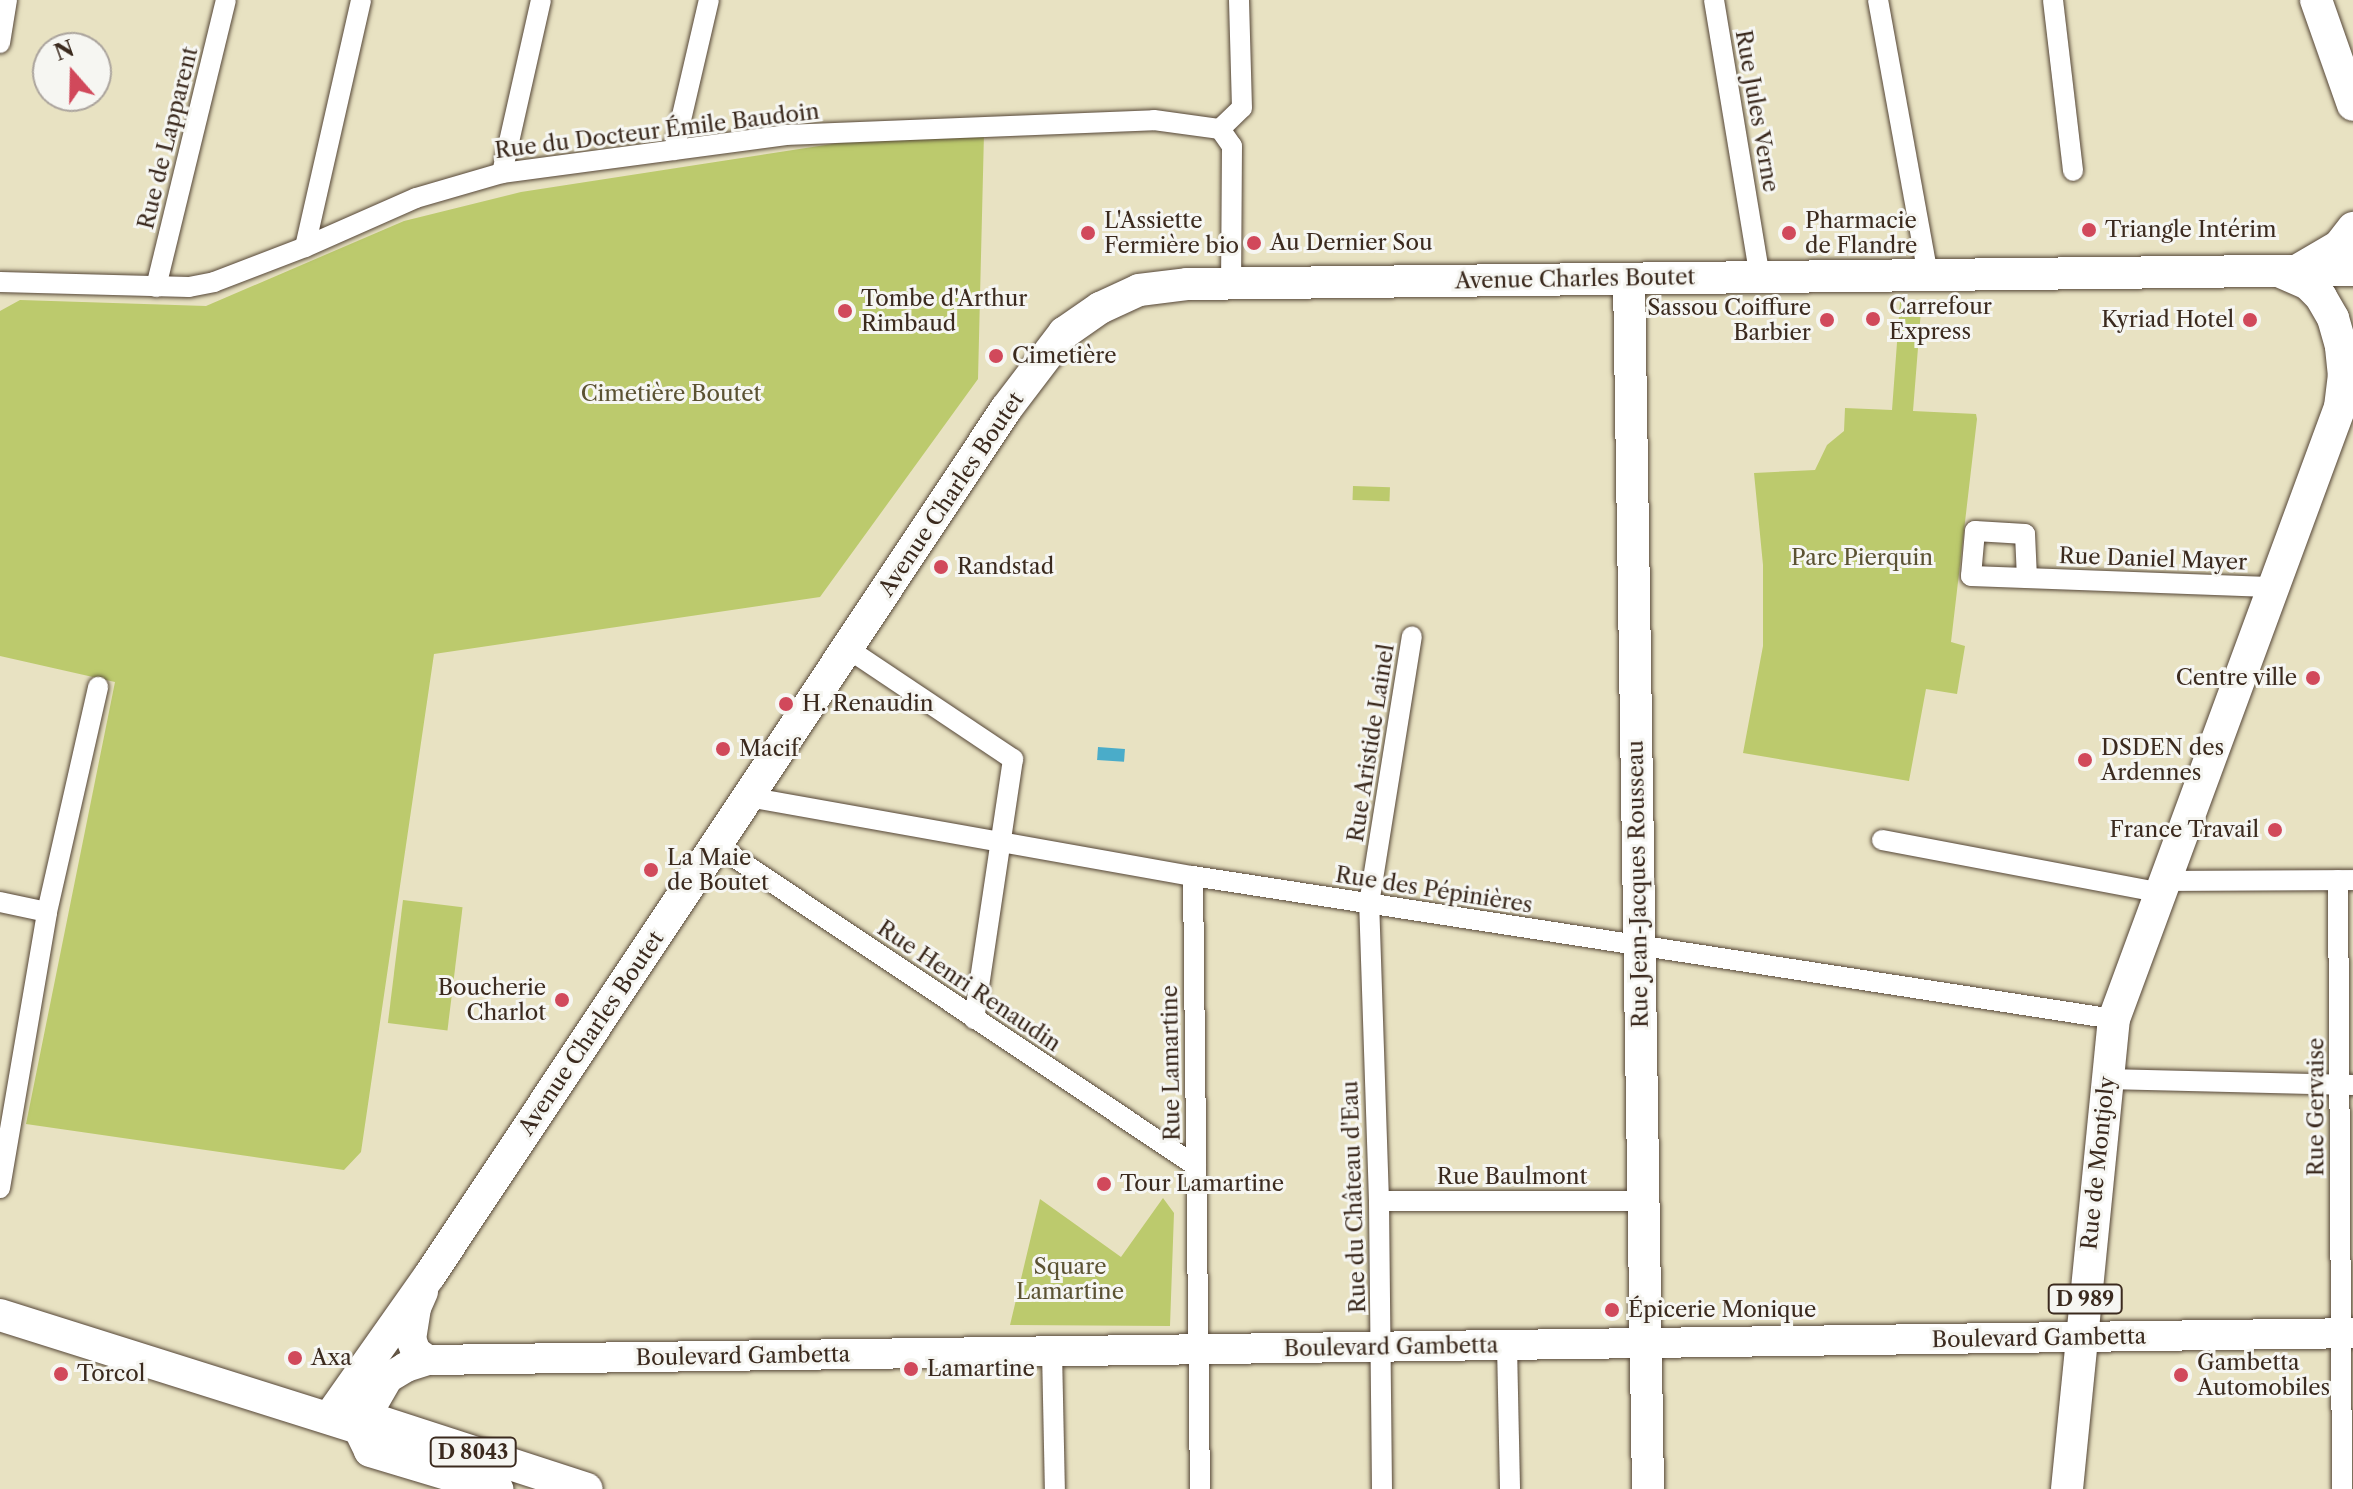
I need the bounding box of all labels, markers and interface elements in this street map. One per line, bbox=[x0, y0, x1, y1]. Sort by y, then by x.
street label: Rue Jules Verne bbox=[1730, 28, 1784, 194]
north arrow bbox=[32, 32, 112, 112]
text: N bbox=[51, 35, 78, 67]
street label: Rue de Lapparent bbox=[133, 44, 203, 232]
street label: Rue du Docteur Émile Baudoin bbox=[493, 98, 821, 164]
place label: L'Assiette Fermière bio bbox=[1104, 207, 1239, 258]
place label: Pharmacie de Flandre bbox=[1805, 207, 1917, 258]
place label: Triangle Intérim bbox=[2105, 217, 2276, 243]
marker: Triangle Intérim bbox=[2080, 221, 2098, 239]
marker: L'Assiette Fermière bio bbox=[1079, 224, 1097, 242]
marker: Pharmacie de Flandre bbox=[1780, 224, 1798, 242]
place label: Au Dernier Sou bbox=[1270, 230, 1433, 256]
marker: Au Dernier Sou bbox=[1245, 234, 1263, 252]
street label: Avenue Charles Boutet bbox=[1455, 264, 1695, 294]
place label: Tombe d'Arthur Rimbaud bbox=[861, 285, 1028, 336]
place label: Carrefour Express bbox=[1889, 293, 1992, 344]
place label: Sassou Coiffure Barbier bbox=[1647, 294, 1811, 346]
marker: Tombe d'Arthur Rimbaud bbox=[836, 302, 854, 320]
place label: Kyriad Hotel bbox=[2101, 307, 2234, 333]
marker: Carrefour Express bbox=[1864, 310, 1882, 328]
marker: Sassou Coiffure Barbier bbox=[1818, 311, 1836, 329]
marker: Kyriad Hotel bbox=[2241, 311, 2259, 329]
place label: Cimetière bbox=[1012, 343, 1117, 369]
marker: Cimetière bbox=[987, 347, 1005, 365]
park label: Cimetière Boutet bbox=[581, 381, 761, 407]
street label: Avenue Charles Boutet bbox=[873, 387, 1029, 601]
street label: Rue Daniel Mayer bbox=[2058, 543, 2248, 575]
park label: Parc Pierquin bbox=[1791, 545, 1933, 571]
place label: Randstad bbox=[957, 554, 1054, 580]
marker: Randstad bbox=[932, 558, 950, 576]
street label: Rue Aristide Lainel bbox=[1342, 642, 1400, 844]
place label: Centre ville bbox=[2175, 665, 2297, 691]
marker: Centre ville bbox=[2304, 669, 2322, 687]
place label: H. Renaudin bbox=[802, 691, 934, 717]
marker: H. Renaudin bbox=[777, 695, 795, 713]
place label: DSDEN des Ardennes bbox=[2101, 734, 2224, 786]
place label: Macif bbox=[739, 736, 799, 762]
marker: Macif bbox=[714, 740, 732, 758]
street label: Rue Jean-Jacques Rousseau bbox=[1622, 740, 1654, 1028]
marker: DSDEN des Ardennes bbox=[2076, 751, 2094, 769]
place label: France Travail bbox=[2109, 817, 2259, 843]
marker: France Travail bbox=[2266, 821, 2284, 839]
place label: La Maie de Boutet bbox=[667, 844, 769, 896]
marker: La Maie de Boutet bbox=[642, 861, 660, 879]
street label: Rue des Pépinières bbox=[1334, 861, 1534, 919]
street label: Rue Henri Renaudin bbox=[872, 915, 1066, 1057]
street label: Avenue Charles Boutet bbox=[513, 926, 669, 1140]
place label: Boucherie Charlot bbox=[438, 974, 546, 1026]
street label: Rue Lamartine bbox=[1156, 985, 1186, 1141]
marker: Boucherie Charlot bbox=[553, 991, 571, 1009]
street label: Rue Gervaise bbox=[2303, 1038, 2329, 1176]
street label: Rue de Montjoly bbox=[2076, 1075, 2120, 1251]
street label: Rue du Château d'Eau bbox=[1337, 1080, 1371, 1314]
street label: Rue Baulmont bbox=[1437, 1164, 1587, 1190]
place label: Tour Lamartine bbox=[1120, 1171, 1284, 1197]
marker: Tour Lamartine bbox=[1095, 1175, 1113, 1193]
park label: Square Lamartine bbox=[1016, 1253, 1124, 1304]
road number: D 989 bbox=[2047, 1283, 2123, 1315]
place label: Épicerie Monique bbox=[1628, 1297, 1816, 1323]
marker: Épicerie Monique bbox=[1603, 1301, 1621, 1319]
street label: Boulevard Gambetta bbox=[1932, 1323, 2146, 1353]
street label: Boulevard Gambetta bbox=[1284, 1332, 1498, 1362]
street label: Boulevard Gambetta bbox=[636, 1341, 850, 1371]
place label: Axa bbox=[311, 1345, 352, 1371]
marker: Axa bbox=[286, 1349, 304, 1367]
place label: Gambetta Automobiles bbox=[2197, 1349, 2330, 1400]
place label: Lamartine bbox=[927, 1356, 1035, 1382]
marker: Lamartine bbox=[902, 1360, 920, 1378]
place label: Torcol bbox=[77, 1361, 145, 1387]
marker: Torcol bbox=[52, 1365, 70, 1383]
marker: Gambetta Automobiles bbox=[2172, 1366, 2190, 1384]
road number: D 8043 bbox=[429, 1436, 517, 1468]

